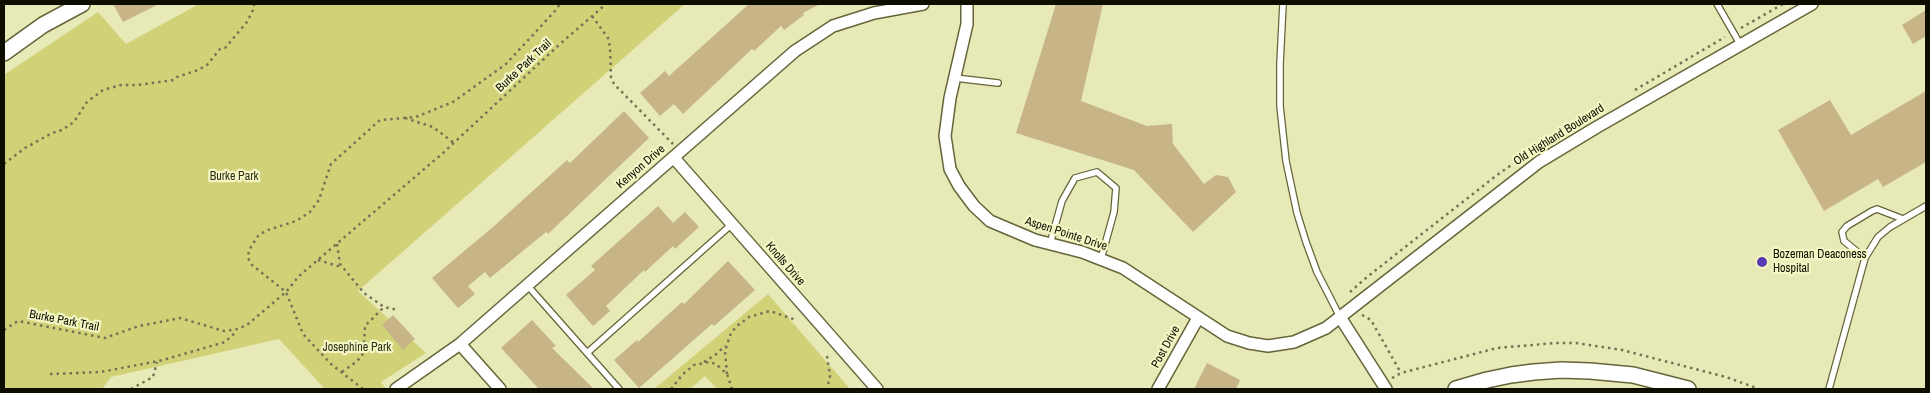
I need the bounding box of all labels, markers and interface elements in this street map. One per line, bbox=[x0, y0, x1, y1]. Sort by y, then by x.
street label: Burke Park Trail bbox=[493, 37, 555, 95]
street label: Old Highland Boulevard bbox=[1511, 101, 1607, 169]
street label: Kenyon Drive bbox=[614, 142, 668, 192]
park label: Burke Park bbox=[210, 170, 258, 184]
street label: Aspen Pointe Drive bbox=[1023, 214, 1109, 254]
street label: Knolls Drive bbox=[762, 239, 808, 289]
place label: Bozeman Deaconess Hospital bbox=[1773, 248, 1867, 276]
marker: Bozeman Deaconess Hospital bbox=[1755, 255, 1769, 269]
street label: Burke Park Trail bbox=[28, 307, 100, 335]
street label: Post Drive bbox=[1149, 323, 1183, 371]
park label: Josephine Park bbox=[323, 341, 391, 355]

